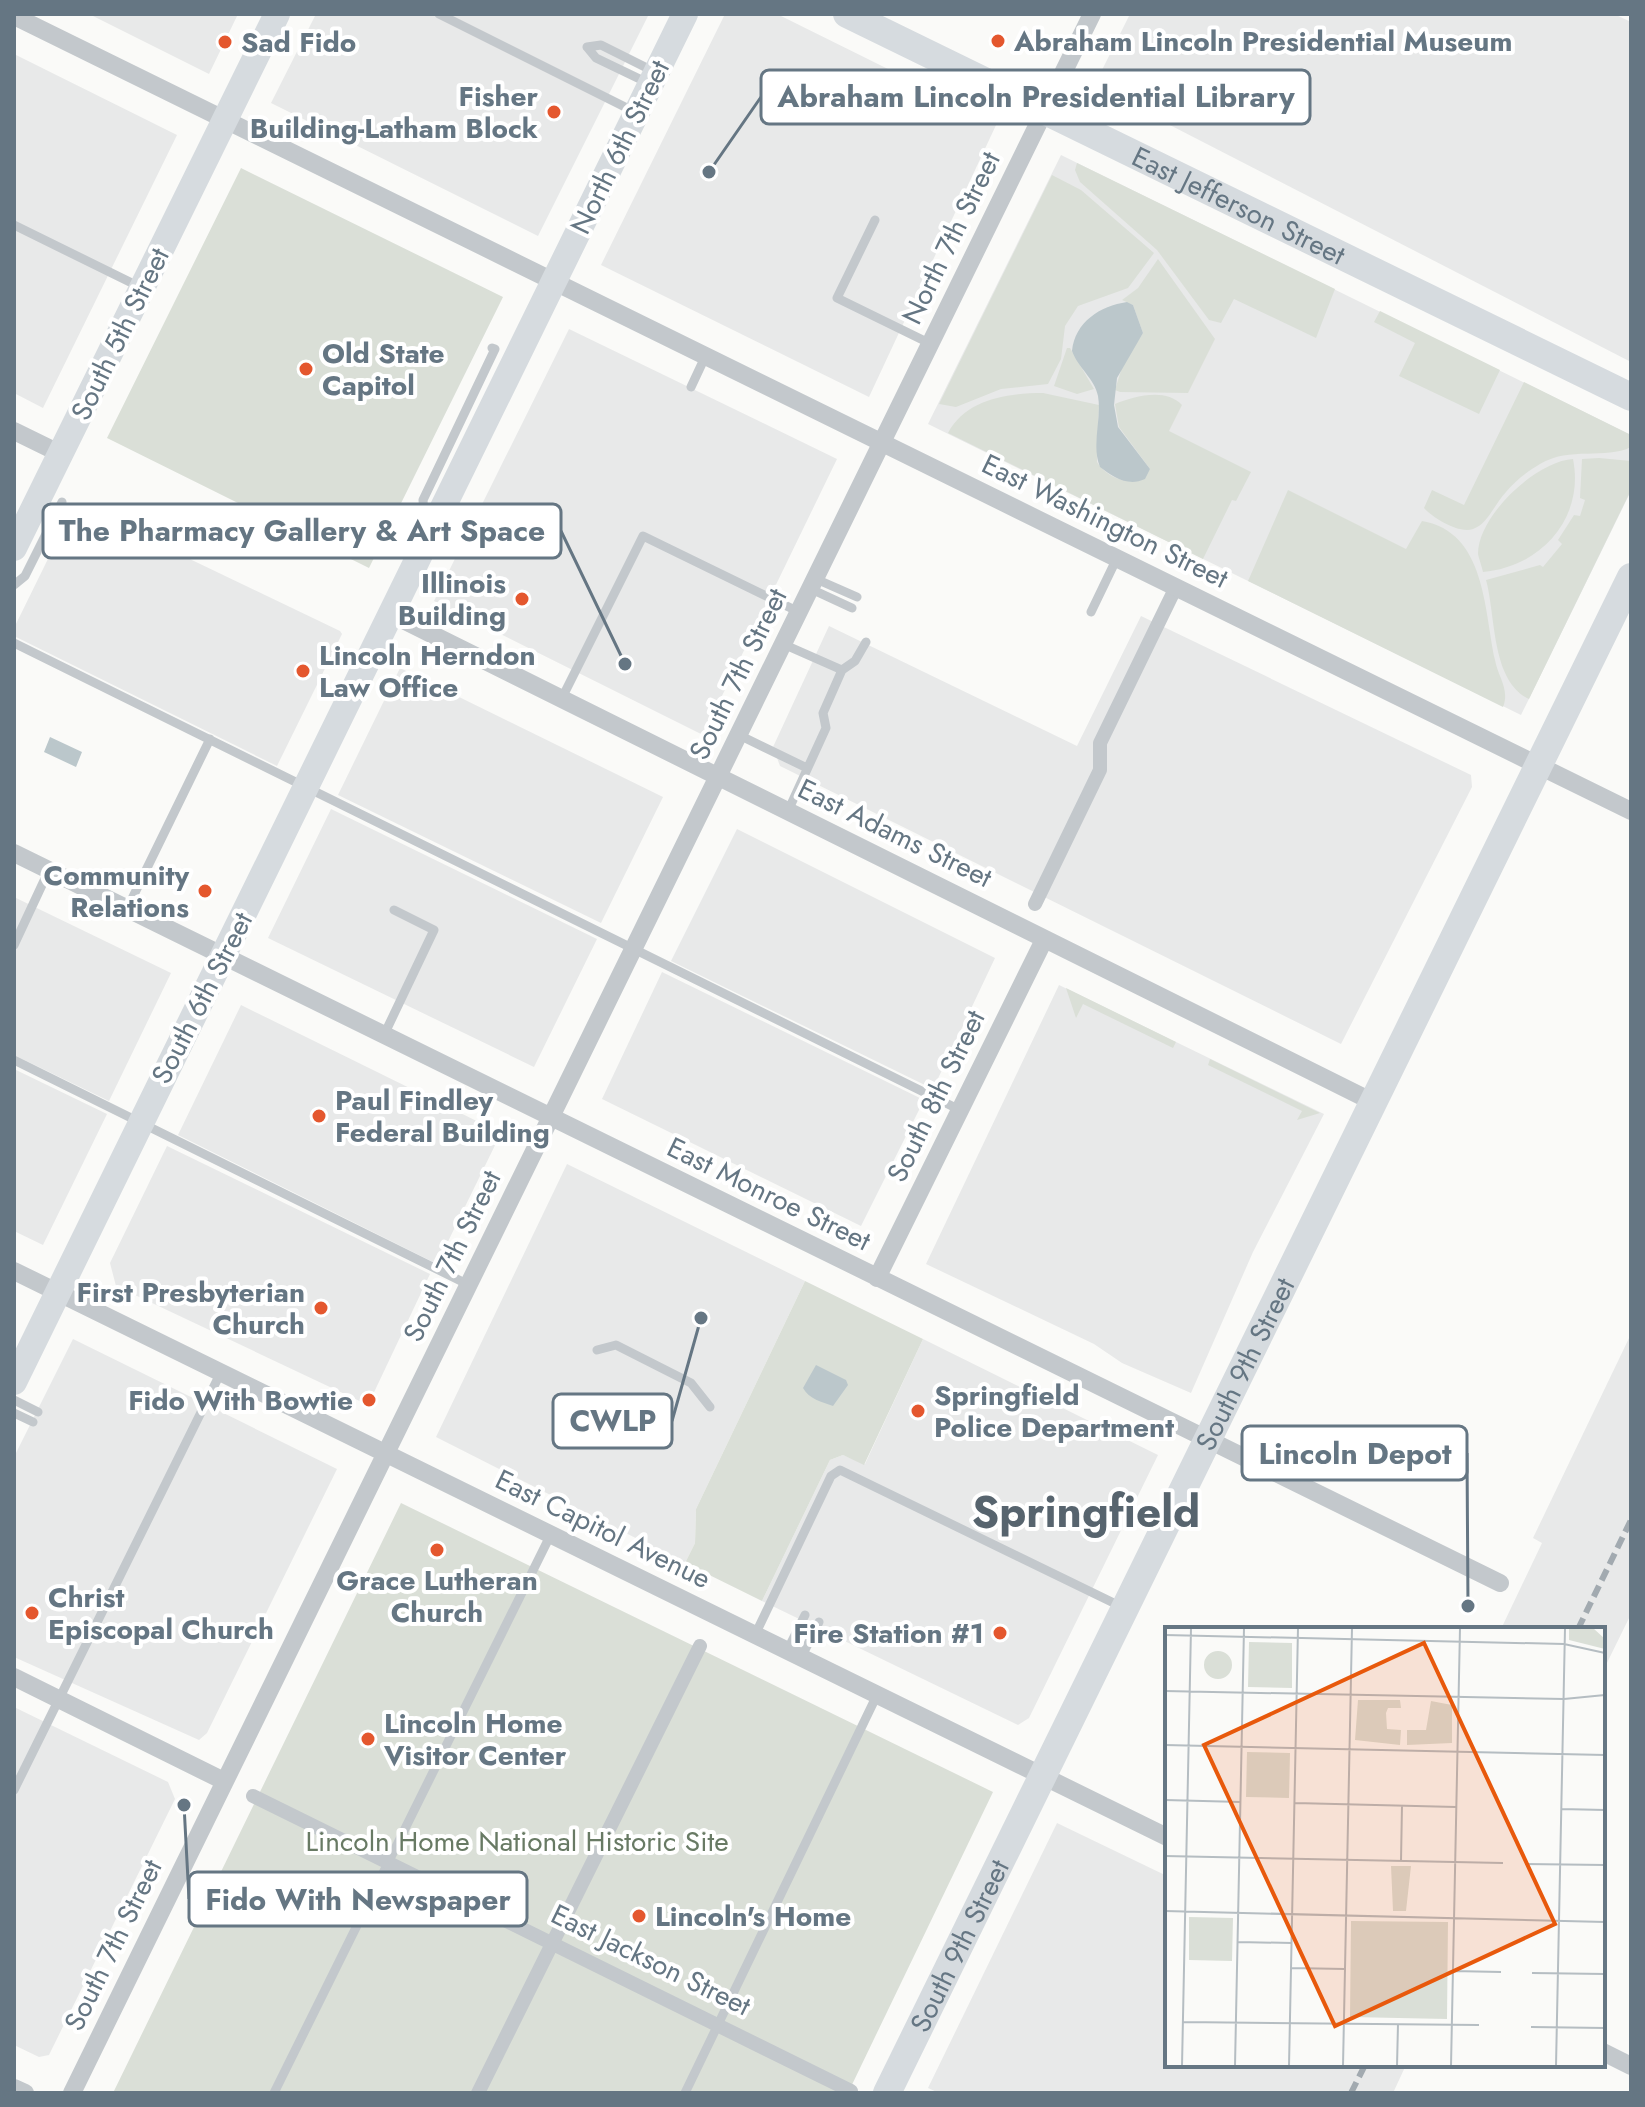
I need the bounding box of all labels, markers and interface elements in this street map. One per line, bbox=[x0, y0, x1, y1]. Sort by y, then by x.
place label: Abraham Lincoln Presidential Museum bbox=[1013, 21, 1512, 62]
place label: Sad Fido bbox=[241, 22, 356, 63]
marker: Abraham Lincoln Presidential Museum bbox=[989, 32, 1007, 50]
marker: Sad Fido bbox=[216, 33, 234, 51]
street label: North 6th Street bbox=[560, 53, 680, 241]
callout: Abraham Lincoln Presidential Library bbox=[761, 70, 1310, 124]
text: Abraham Lincoln Presidential Library bbox=[776, 75, 1295, 118]
place label: Fisher Building-Latham Block bbox=[250, 76, 538, 149]
marker: Fisher Building-Latham Block bbox=[545, 103, 563, 121]
street label: East Jefferson Street bbox=[1125, 136, 1353, 275]
street label: North 7th Street bbox=[891, 144, 1011, 331]
street label: South 5th Street bbox=[60, 240, 180, 427]
place label: Old State Capitol bbox=[322, 333, 445, 406]
marker: Old State Capitol bbox=[297, 360, 315, 378]
street label: East Washington Street bbox=[975, 444, 1235, 599]
callout: The Pharmacy Gallery & Art Space bbox=[43, 504, 561, 558]
text: The Pharmacy Gallery & Art Space bbox=[59, 509, 545, 552]
place label: Illinois Building bbox=[398, 563, 506, 636]
street label: South 7th Street bbox=[679, 581, 797, 767]
marker: Illinois Building bbox=[513, 590, 531, 608]
place label: Lincoln Herndon Law Office bbox=[319, 635, 536, 708]
marker: Lincoln Herndon Law Office bbox=[294, 662, 312, 680]
street label: East Adams Street bbox=[791, 768, 999, 898]
place label: Community Relations bbox=[44, 855, 189, 928]
marker: Community Relations bbox=[196, 882, 214, 900]
street label: South 6th Street bbox=[141, 905, 263, 1091]
street label: South 8th Street bbox=[877, 1003, 996, 1189]
place label: Paul Findley Federal Building bbox=[335, 1080, 550, 1153]
marker: Paul Findley Federal Building bbox=[310, 1107, 328, 1125]
street label: East Monroe Street bbox=[660, 1127, 878, 1261]
street label: South 7th Street bbox=[393, 1163, 511, 1349]
street label: South 9th Street bbox=[1185, 1270, 1305, 1457]
place label: First Presbyterian Church bbox=[77, 1272, 305, 1345]
marker: First Presbyterian Church bbox=[312, 1299, 330, 1317]
place label: Springfield Police Department bbox=[934, 1375, 1174, 1448]
place label: Fido With Bowtie bbox=[128, 1380, 353, 1421]
marker: Fido With Bowtie bbox=[360, 1391, 378, 1409]
callout: CWLP bbox=[553, 1394, 672, 1448]
text: CWLP bbox=[569, 1399, 657, 1442]
marker: Springfield Police Department bbox=[909, 1402, 927, 1420]
callout: Lincoln Depot bbox=[1242, 1426, 1467, 1480]
text: Lincoln Depot bbox=[1258, 1432, 1452, 1475]
street label: East Capitol Avenue bbox=[488, 1459, 718, 1599]
district label: Springfield bbox=[972, 1480, 1200, 1544]
marker: Grace Lutheran Church bbox=[428, 1541, 446, 1559]
place label: Grace Lutheran Church bbox=[336, 1560, 538, 1633]
place label: Christ Episcopal Church bbox=[48, 1577, 274, 1650]
marker: Christ Episcopal Church bbox=[23, 1604, 41, 1622]
place label: Fire Station #1 bbox=[793, 1613, 984, 1654]
marker: Fire Station #1 bbox=[991, 1624, 1009, 1642]
inset map bbox=[1165, 1627, 1605, 2067]
place label: Lincoln Home Visitor Center bbox=[383, 1703, 567, 1776]
marker: Lincoln Home Visitor Center bbox=[359, 1730, 377, 1748]
park label: Lincoln Home National Historic Site bbox=[305, 1821, 729, 1862]
street label: South 7th Street bbox=[54, 1852, 172, 2038]
street label: South 9th Street bbox=[899, 1852, 1019, 2039]
callout: Fido With Newspaper bbox=[189, 1872, 527, 1926]
text: Fido With Newspaper bbox=[205, 1878, 512, 1921]
street label: East Jackson Street bbox=[544, 1894, 758, 2026]
place label: Lincoln's Home bbox=[655, 1896, 851, 1937]
marker: Lincoln's Home bbox=[630, 1907, 648, 1925]

